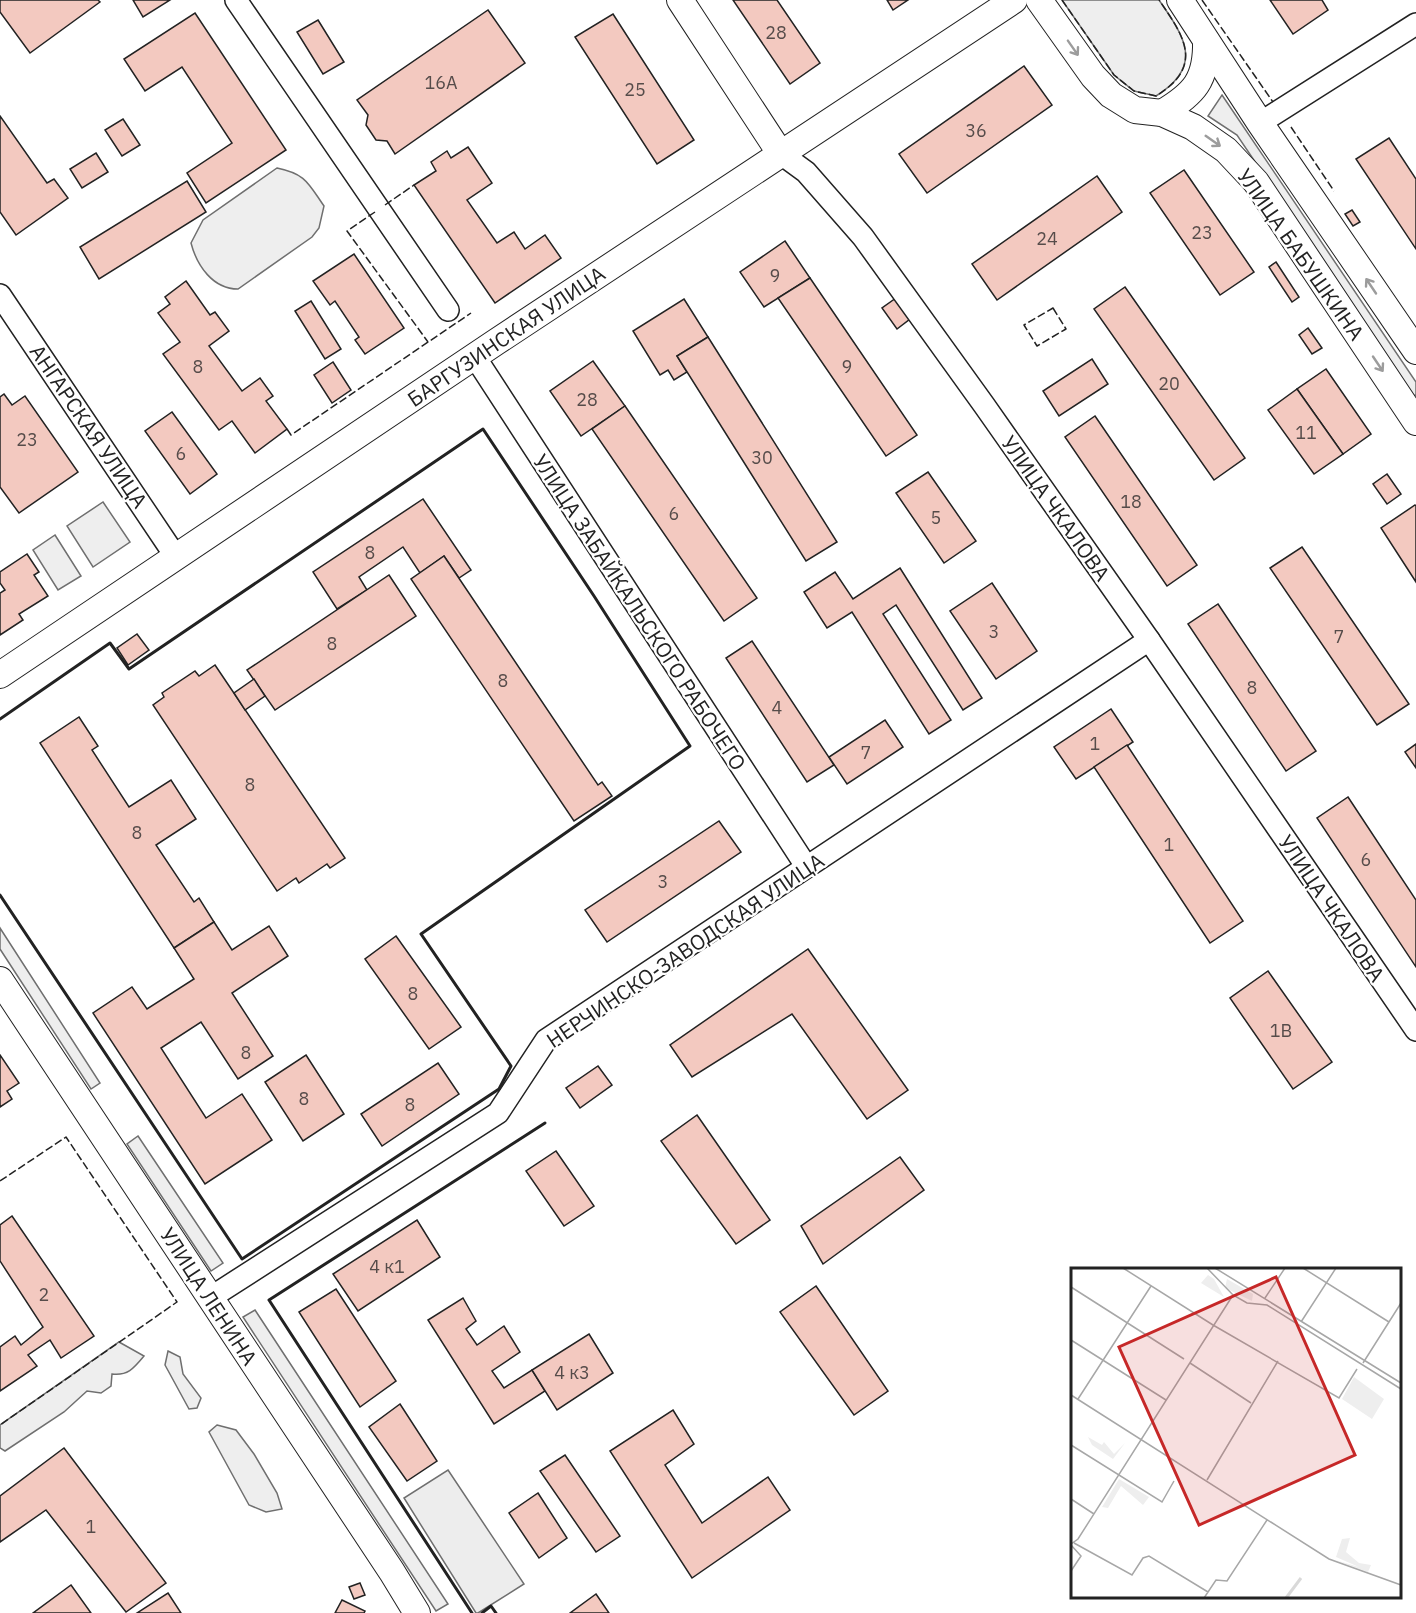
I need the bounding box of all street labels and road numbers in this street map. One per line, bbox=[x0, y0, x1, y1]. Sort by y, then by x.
street label: УЛИЦА БАБУШКИНА bbox=[1231, 163, 1371, 345]
street label: БАРГУЗИНСКАЯ УЛИЦА bbox=[402, 259, 610, 413]
street label: АНГАРСКАЯ УЛИЦА bbox=[24, 339, 154, 513]
street label: УЛИЦА ЧКАЛОВА bbox=[995, 430, 1117, 586]
street label: УЛИЦА ЗАБАЙКАЛЬСКОГО РАБОЧЕГО bbox=[527, 449, 753, 775]
street label: УЛИЦА ЧКАЛОВА bbox=[1272, 829, 1392, 987]
street label: НЕРЧИНСКО-ЗАВОДСКАЯ УЛИЦА bbox=[541, 846, 829, 1054]
street label: УЛИЦА ЛЕНИНА bbox=[154, 1222, 264, 1370]

